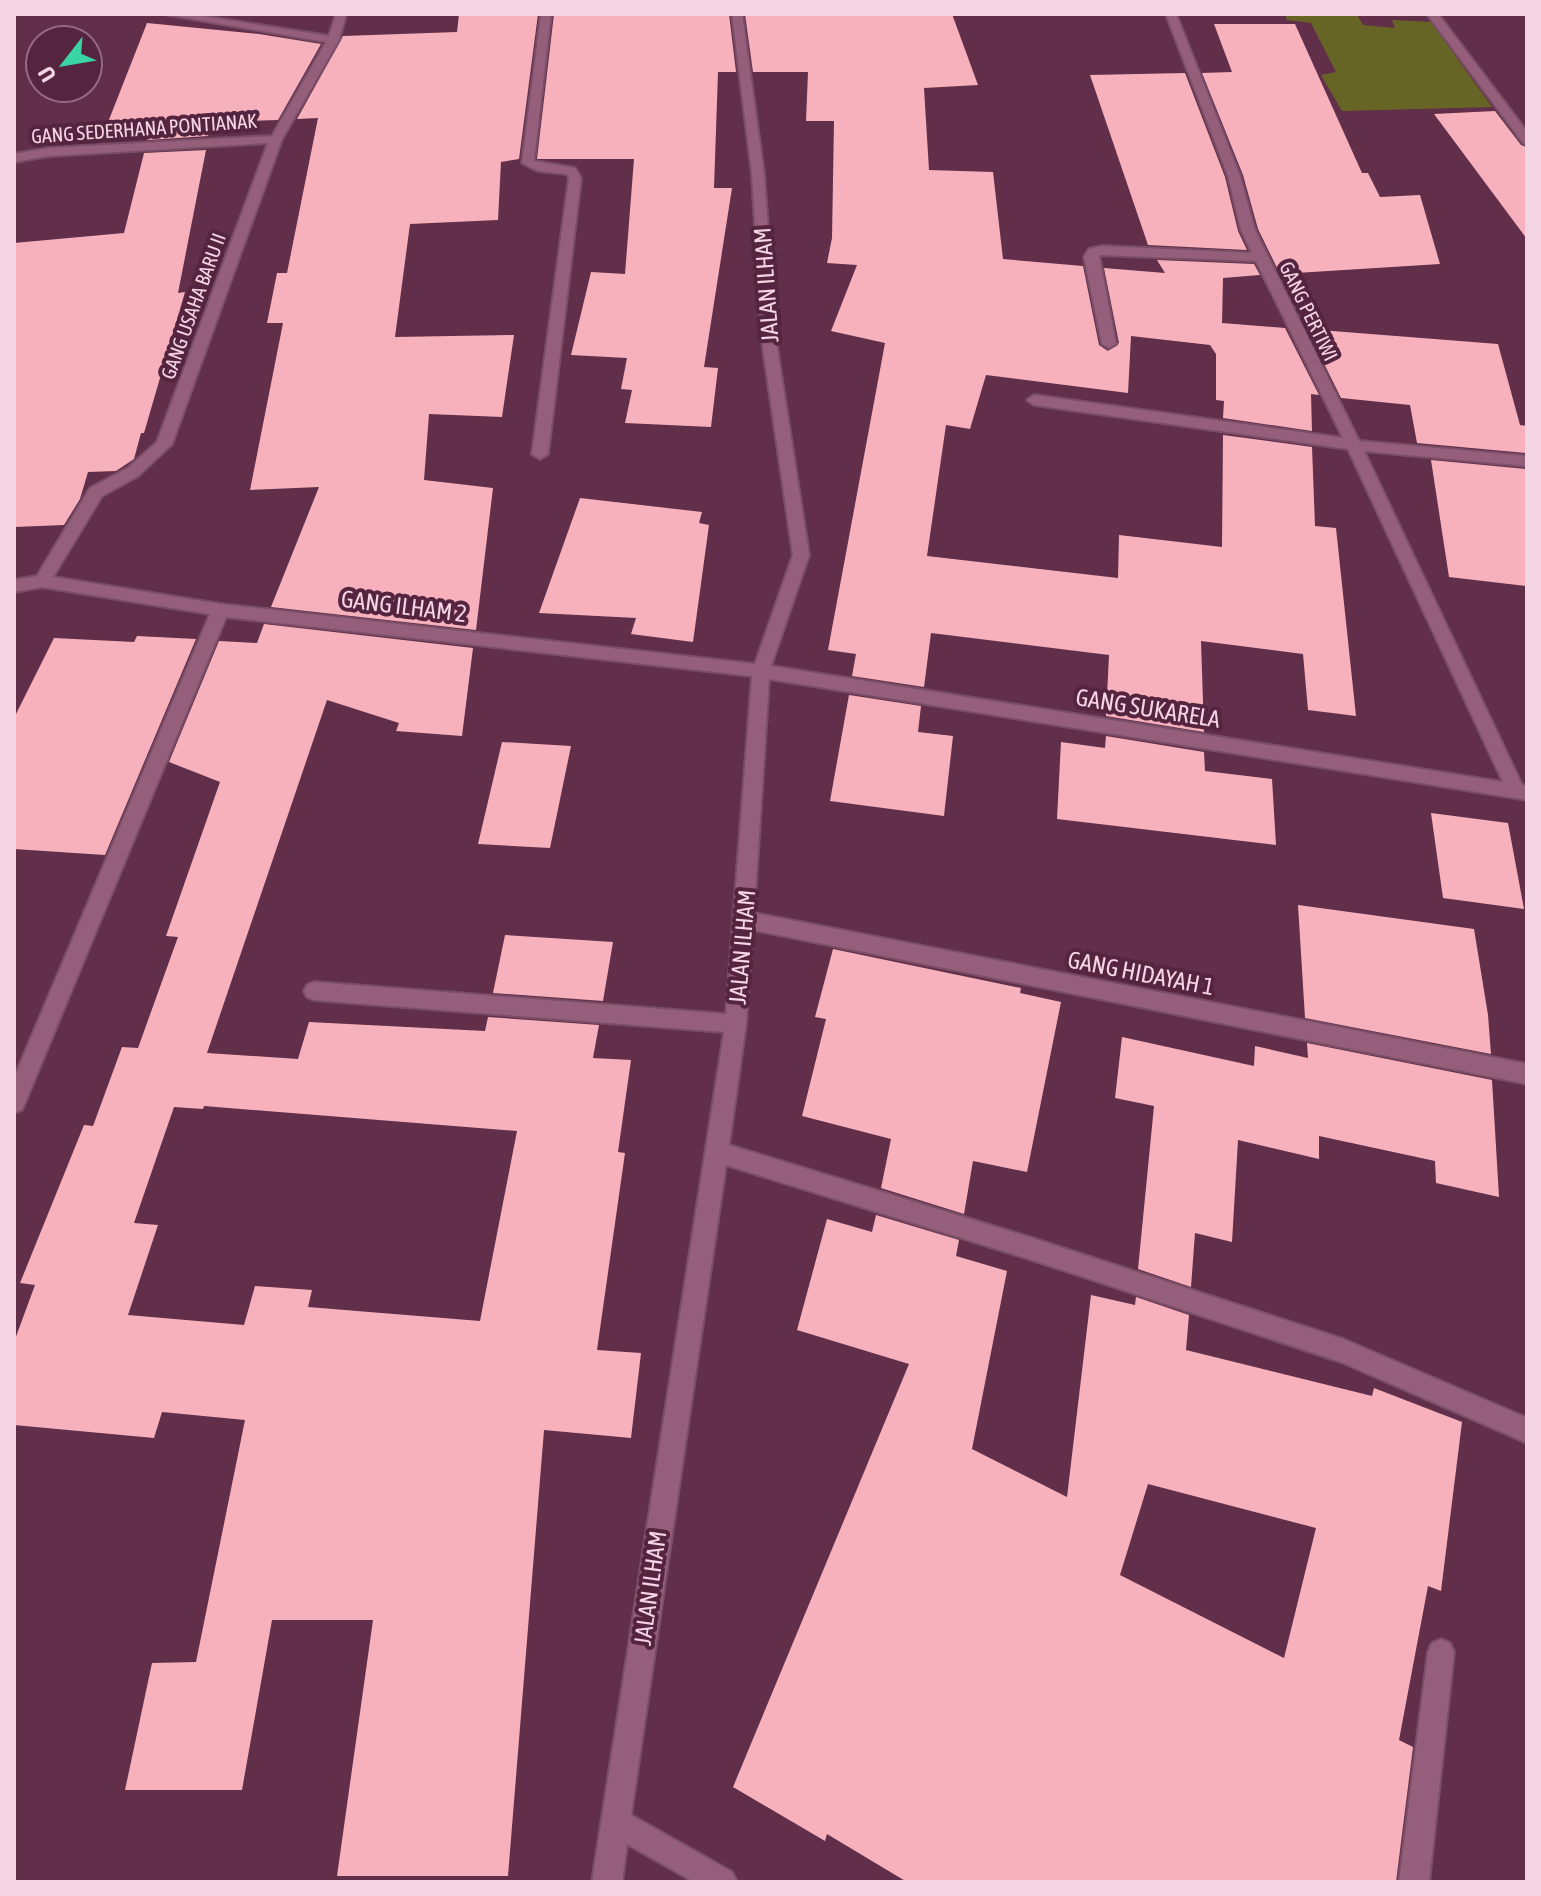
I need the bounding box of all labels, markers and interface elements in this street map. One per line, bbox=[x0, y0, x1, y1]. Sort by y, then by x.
north arrow bbox=[24, 24, 104, 104]
text: U bbox=[32, 62, 61, 87]
street label: GANG SEDERHANA PONTIANAK bbox=[30, 109, 258, 147]
street label: JALAN ILHAM bbox=[749, 227, 783, 343]
street label: GANG USAHA BARU II bbox=[156, 230, 230, 382]
street label: GANG PERTIWI bbox=[1275, 258, 1343, 364]
street label: GANG ILHAM 2 bbox=[340, 585, 468, 627]
street label: GANG SUKARELA bbox=[1074, 683, 1222, 733]
street label: JALAN ILHAM bbox=[724, 888, 760, 1006]
street label: GANG HIDAYAH 1 bbox=[1066, 946, 1216, 1000]
street label: JALAN ILHAM bbox=[629, 1529, 671, 1647]

